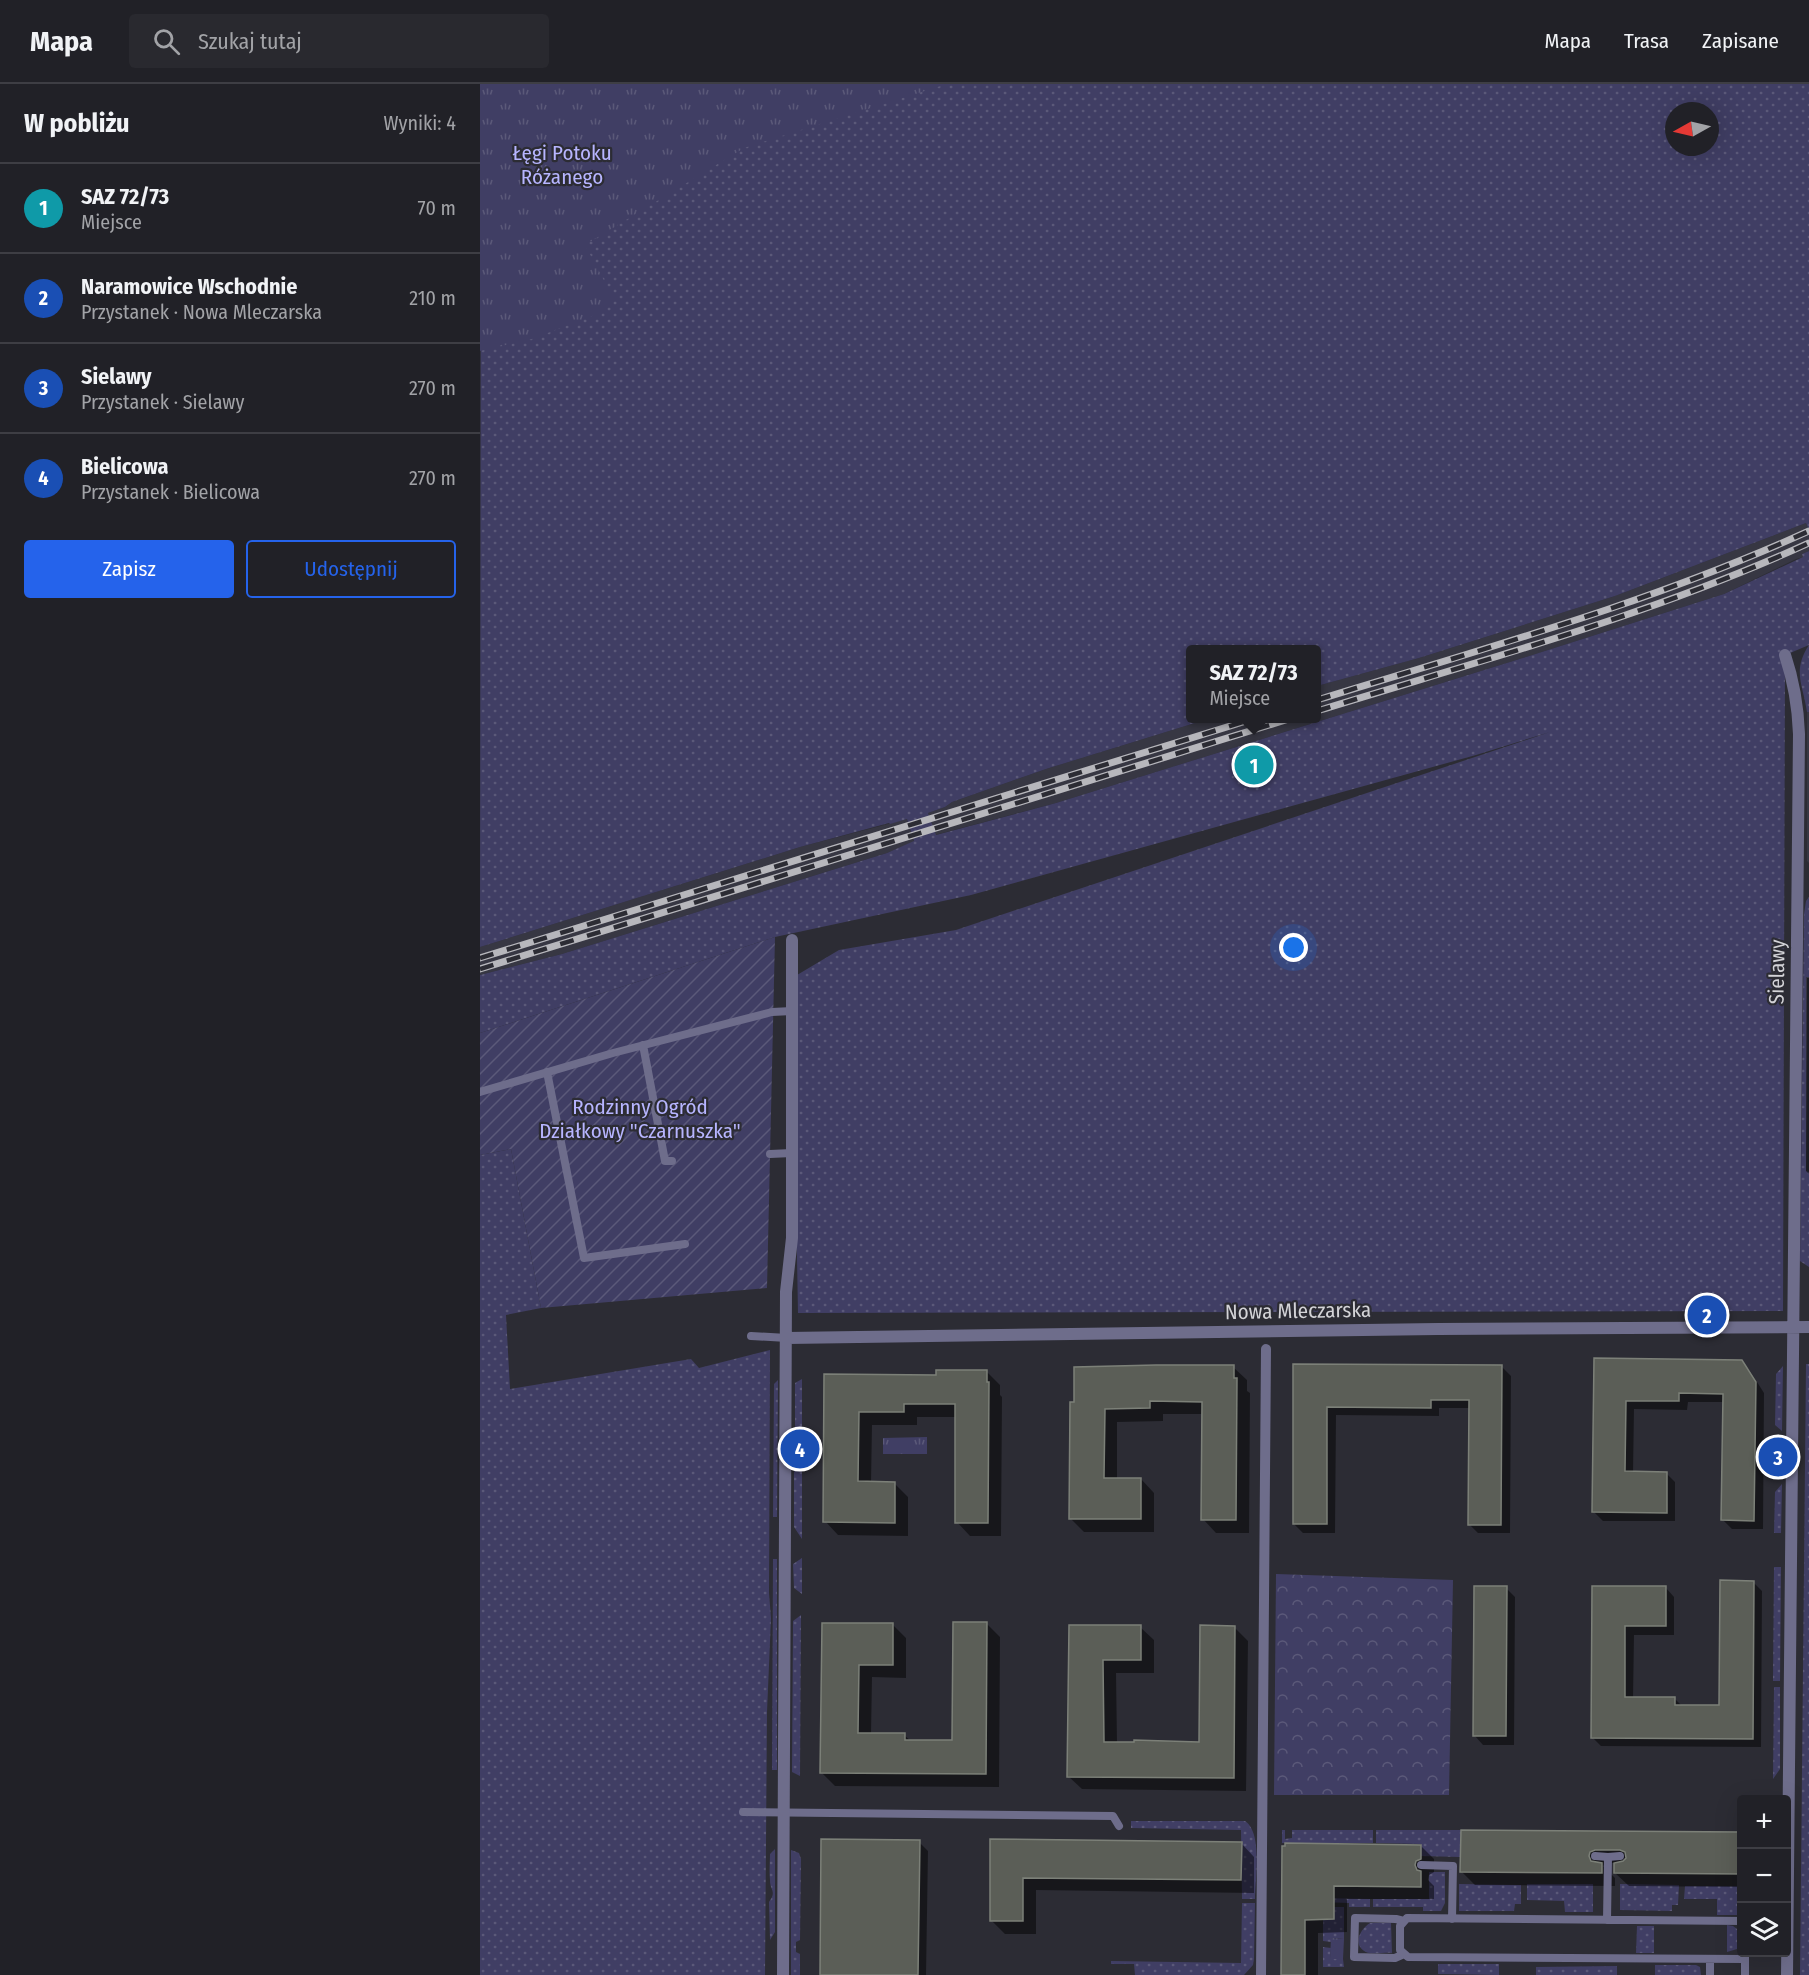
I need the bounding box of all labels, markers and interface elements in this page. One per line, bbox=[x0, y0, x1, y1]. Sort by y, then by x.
search box bbox=[129, 14, 549, 68]
text: Mapa bbox=[30, 25, 93, 58]
icon: search bbox=[150, 25, 183, 58]
text: Szukaj tutaj bbox=[198, 28, 302, 55]
text: Mapa bbox=[1545, 28, 1591, 54]
text: Trasa bbox=[1624, 28, 1669, 54]
text: Zapisane bbox=[1702, 28, 1779, 54]
north arrow bbox=[1665, 102, 1719, 156]
text: W pobliżu bbox=[24, 108, 130, 139]
text: Wyniki: 4 bbox=[384, 111, 456, 135]
park label: Łęgi Potoku Różanego bbox=[512, 140, 612, 190]
text: SAZ 72/73 bbox=[81, 183, 169, 210]
text: 1 bbox=[39, 196, 48, 220]
text: 70 m bbox=[418, 196, 456, 220]
text: Miejsce bbox=[81, 210, 142, 234]
text: Naramowice Wschodnie bbox=[81, 273, 297, 300]
text: 2 bbox=[39, 286, 48, 310]
text: 210 m bbox=[409, 286, 456, 310]
text: Przystanek · Nowa Mleczarska bbox=[81, 300, 322, 324]
text: Sielawy bbox=[81, 363, 152, 390]
text: 3 bbox=[39, 376, 48, 400]
text: 270 m bbox=[409, 376, 456, 400]
text: Przystanek · Sielawy bbox=[81, 390, 244, 414]
text: Bielicowa bbox=[81, 453, 168, 480]
text: 4 bbox=[38, 466, 49, 490]
text: 270 m bbox=[409, 466, 456, 490]
text: Przystanek · Bielicowa bbox=[81, 480, 260, 504]
button: Zapisz bbox=[24, 540, 234, 598]
button: Udostępnij bbox=[246, 540, 456, 598]
popup bbox=[1186, 645, 1321, 723]
text: SAZ 72/73 bbox=[1209, 659, 1298, 686]
text: Miejsce bbox=[1209, 686, 1270, 710]
pin: 1 bbox=[1234, 742, 1274, 788]
your location bbox=[1279, 933, 1308, 962]
street label: Sielawy bbox=[1763, 939, 1791, 1005]
park label: Rodzinny Ogród Działkowy "Czarnuszka" bbox=[539, 1094, 741, 1144]
pin: 2 bbox=[1688, 1292, 1726, 1338]
street label: Nowa Mleczarska bbox=[1225, 1297, 1371, 1325]
pin: 4 bbox=[780, 1426, 820, 1472]
pin: 3 bbox=[1758, 1434, 1798, 1480]
map controls bbox=[1737, 1795, 1791, 1957]
button: + bbox=[1737, 1795, 1791, 1849]
button: − bbox=[1737, 1849, 1791, 1903]
button: layers bbox=[1737, 1903, 1791, 1957]

